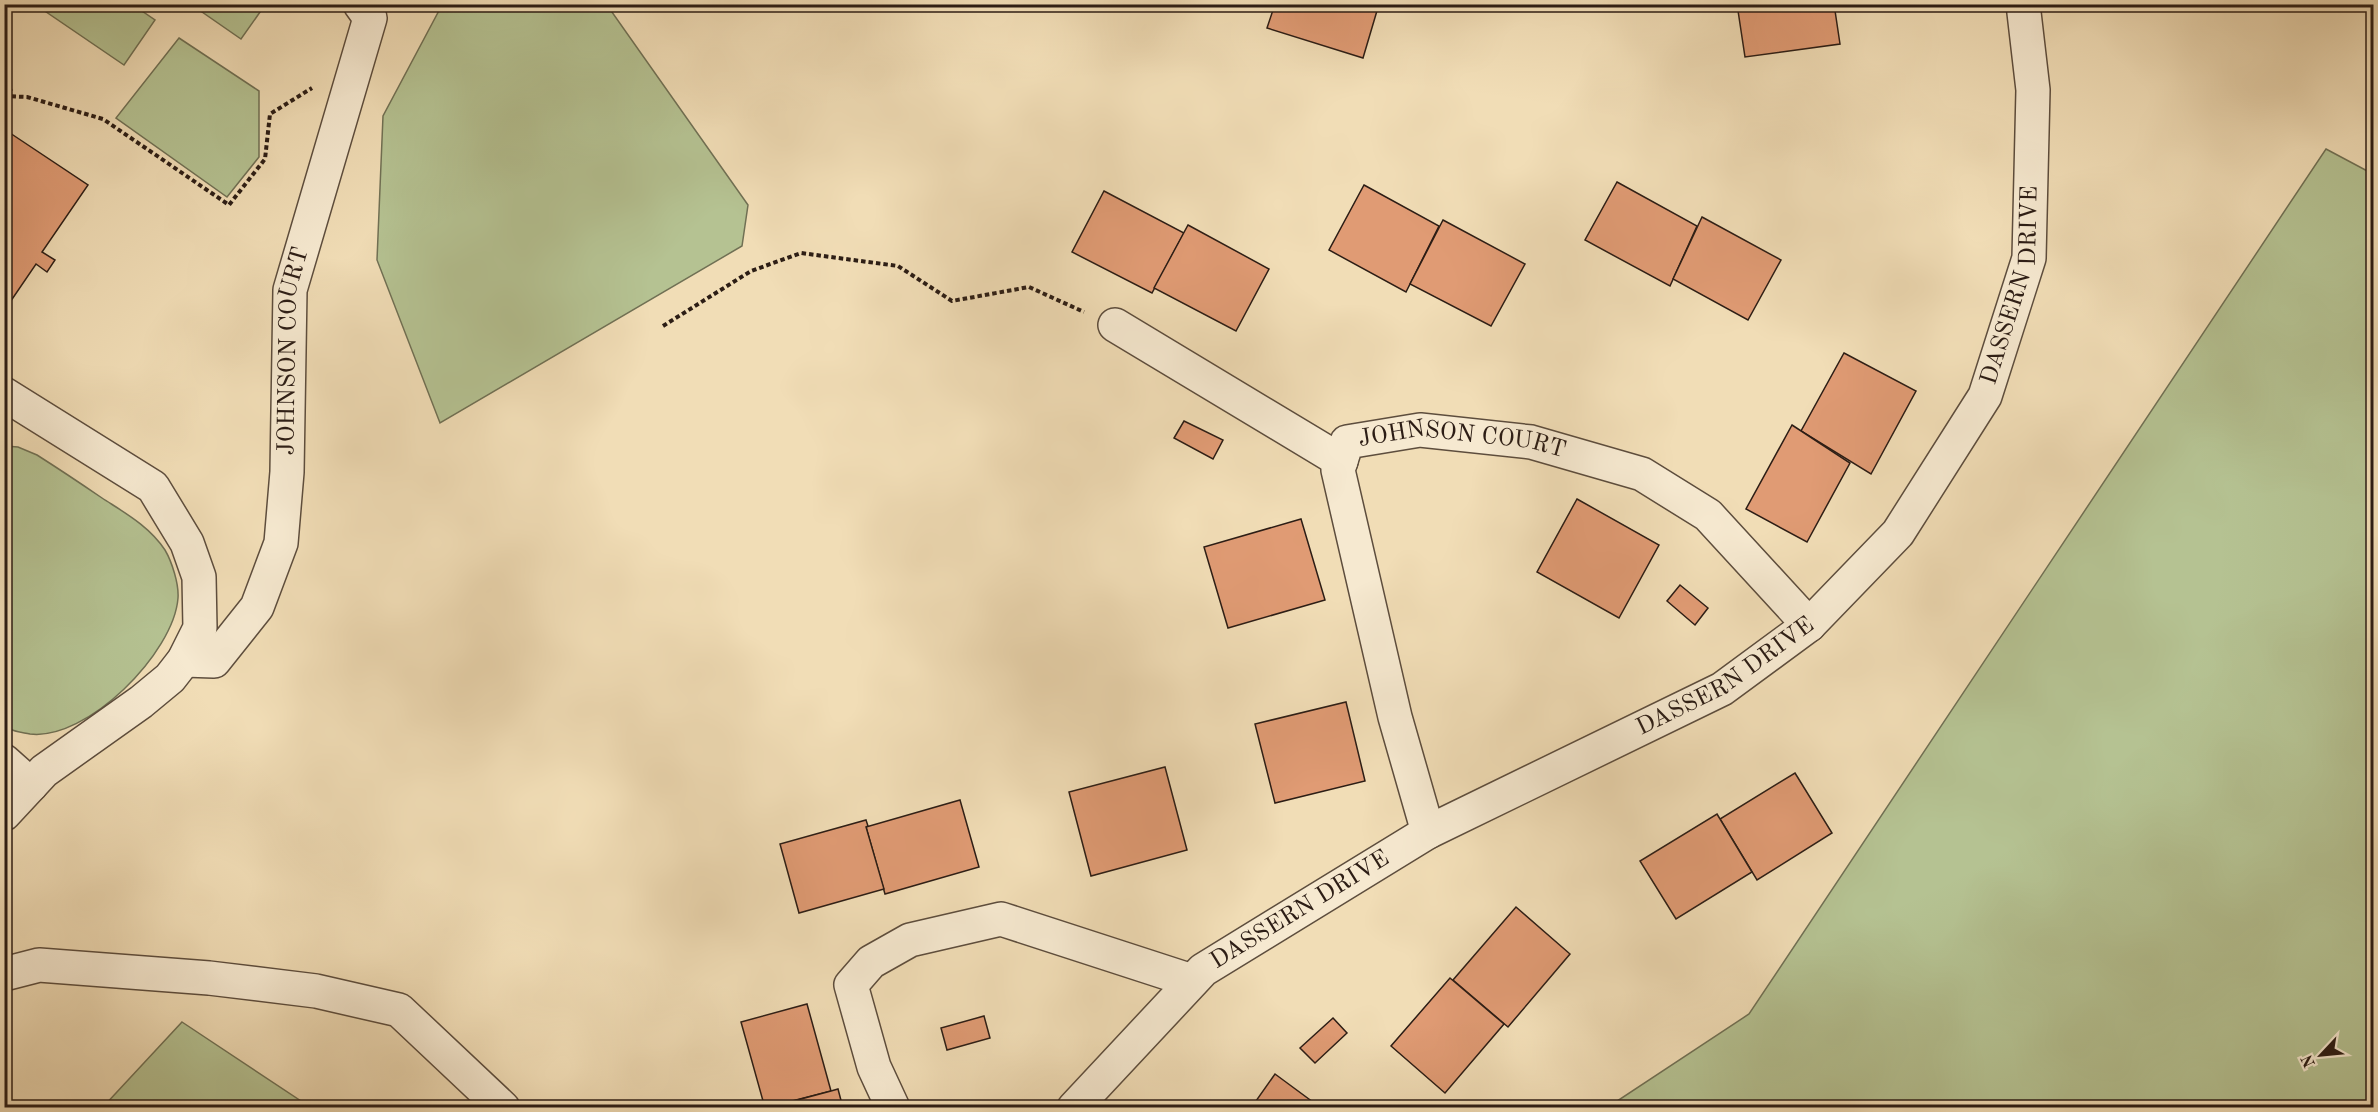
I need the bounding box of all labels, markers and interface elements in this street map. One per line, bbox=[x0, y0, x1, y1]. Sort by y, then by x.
street label: DASSERN DRIVE bbox=[1977, 185, 2043, 388]
street label: JOHNSON COURT bbox=[275, 244, 314, 456]
street label: JOHNSON COURT bbox=[1357, 417, 1568, 463]
street label: DASSERN DRIVE bbox=[1633, 613, 1819, 741]
street label: DASSERN DRIVE bbox=[1207, 847, 1394, 974]
north arrow bbox=[2291, 1025, 2351, 1085]
text: N bbox=[2299, 1051, 2319, 1070]

